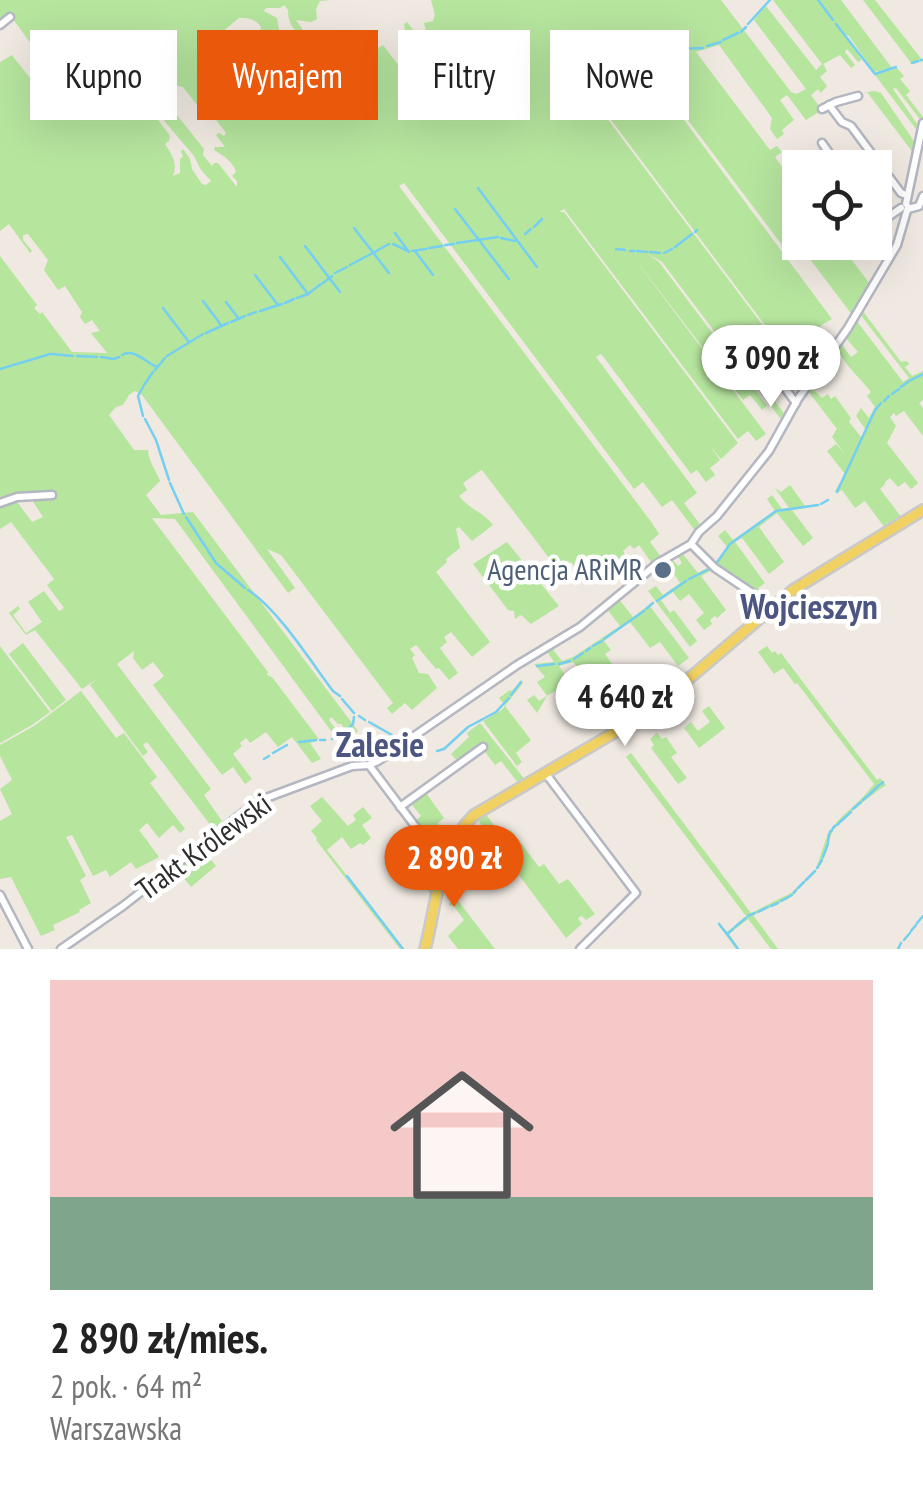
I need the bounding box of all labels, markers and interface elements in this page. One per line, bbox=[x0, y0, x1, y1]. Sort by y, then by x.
chip: Kupno bbox=[30, 30, 177, 120]
chip: Wynajem bbox=[197, 30, 378, 120]
chip: Filtry bbox=[398, 30, 530, 120]
chip: Nowe bbox=[550, 30, 689, 120]
map controls bbox=[782, 150, 892, 260]
button: locate bbox=[782, 150, 892, 260]
pin: 3 090 zł bbox=[668, 325, 874, 410]
text: 3 090 zł bbox=[723, 336, 819, 378]
place label: Agencja ARiMR bbox=[487, 549, 643, 588]
marker: Agencja ARiMR bbox=[652, 559, 674, 581]
district label: Wojcieszyn bbox=[739, 583, 878, 629]
pin: 4 640 zł bbox=[522, 664, 728, 749]
text: 4 640 zł bbox=[577, 675, 673, 717]
district label: Zalesie bbox=[336, 721, 424, 767]
street label: Trakt Królewski bbox=[128, 784, 278, 908]
pin: 2 890 zł bbox=[351, 825, 557, 910]
text: 2 890 zł bbox=[406, 836, 502, 878]
icon: home bbox=[372, 1045, 552, 1225]
text: 2 890 zł/mies. bbox=[50, 1310, 268, 1365]
text: 2 pok. · 64 m² bbox=[50, 1365, 202, 1407]
text: Warszawska bbox=[50, 1407, 182, 1449]

